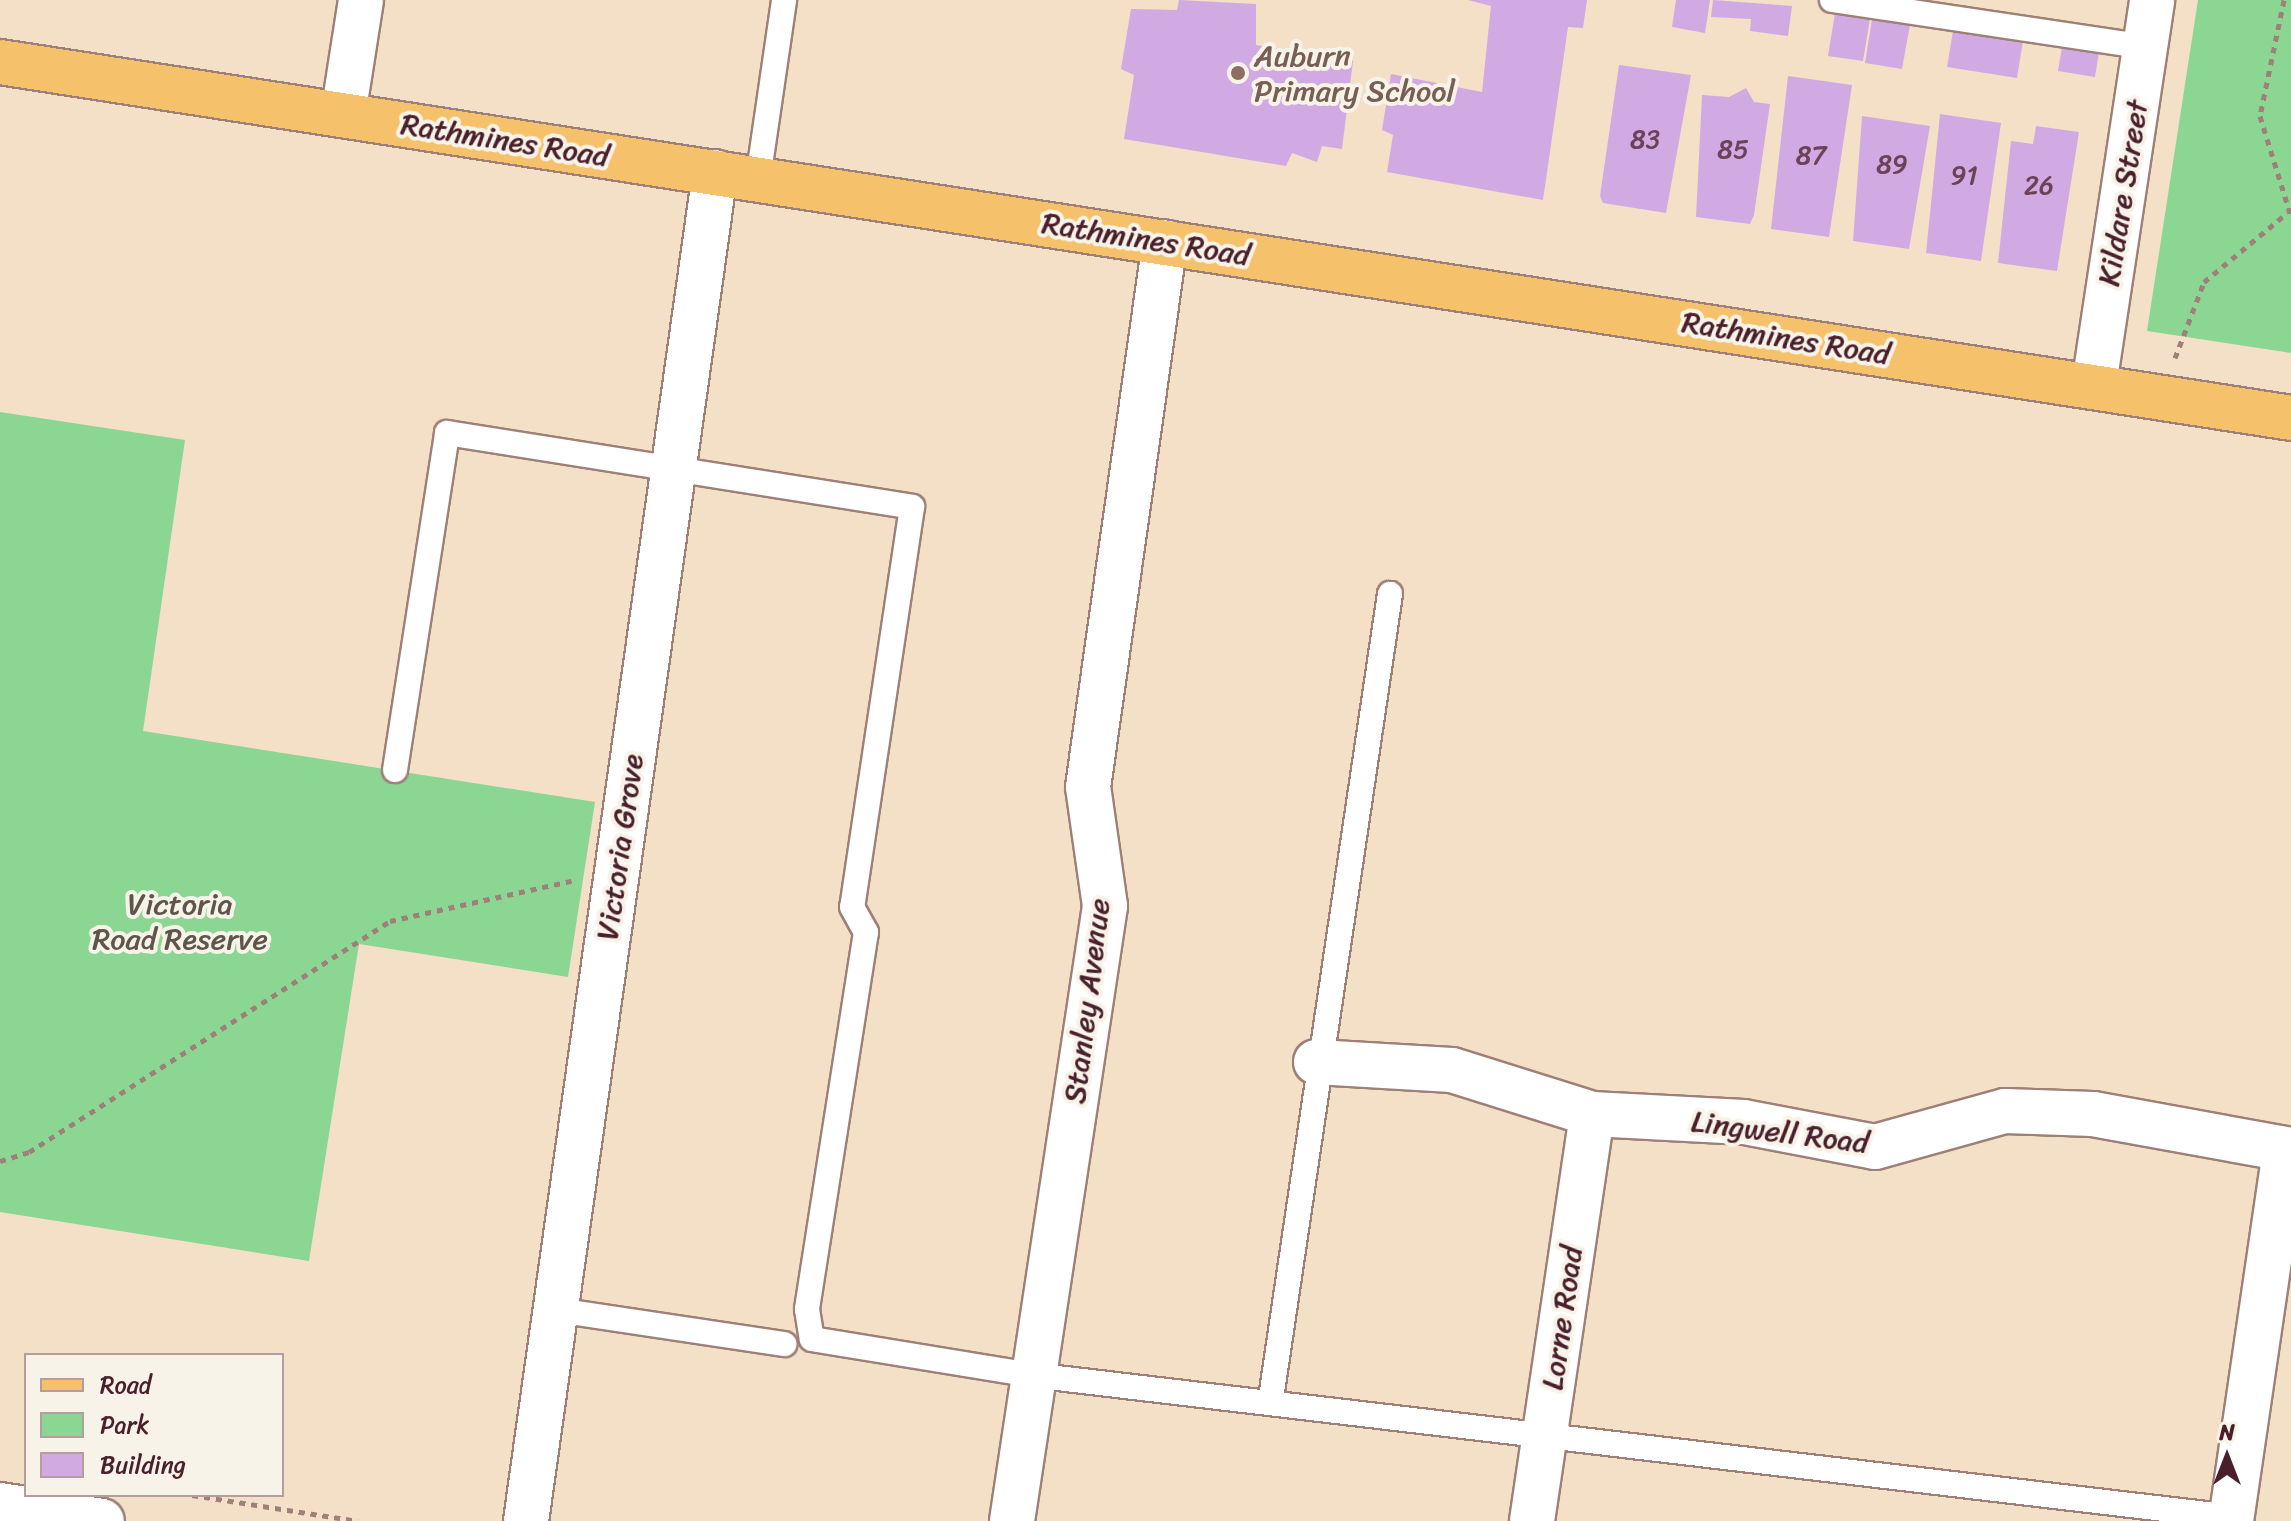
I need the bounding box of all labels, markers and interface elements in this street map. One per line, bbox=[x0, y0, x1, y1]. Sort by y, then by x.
place label: Auburn Primary School bbox=[1254, 38, 1455, 108]
marker: Auburn Primary School bbox=[1229, 64, 1247, 82]
street label: Kildare Street bbox=[2091, 97, 2155, 289]
street label: Rathmines Road bbox=[398, 106, 612, 174]
house number: 83 bbox=[1630, 124, 1660, 156]
house number: 85 bbox=[1717, 134, 1749, 166]
house number: 87 bbox=[1796, 140, 1826, 172]
house number: 89 bbox=[1876, 149, 1908, 181]
house number: 91 bbox=[1950, 160, 1978, 192]
house number: 26 bbox=[2024, 170, 2054, 202]
street label: Rathmines Road bbox=[1039, 205, 1253, 273]
street label: Rathmines Road bbox=[1679, 304, 1893, 372]
street label: Victoria Grove bbox=[589, 751, 651, 943]
park label: Victoria Road Reserve bbox=[92, 886, 268, 956]
street label: Stanley Avenue bbox=[1057, 896, 1117, 1106]
street label: Lingwell Road bbox=[1689, 1103, 1871, 1161]
street label: Lorne Road bbox=[1534, 1244, 1590, 1392]
legend bbox=[24, 1353, 284, 1497]
text: Road bbox=[100, 1364, 151, 1406]
text: Park bbox=[100, 1404, 149, 1446]
text: N bbox=[2219, 1413, 2235, 1452]
north arrow bbox=[2187, 1417, 2267, 1497]
text: Building bbox=[100, 1444, 186, 1486]

